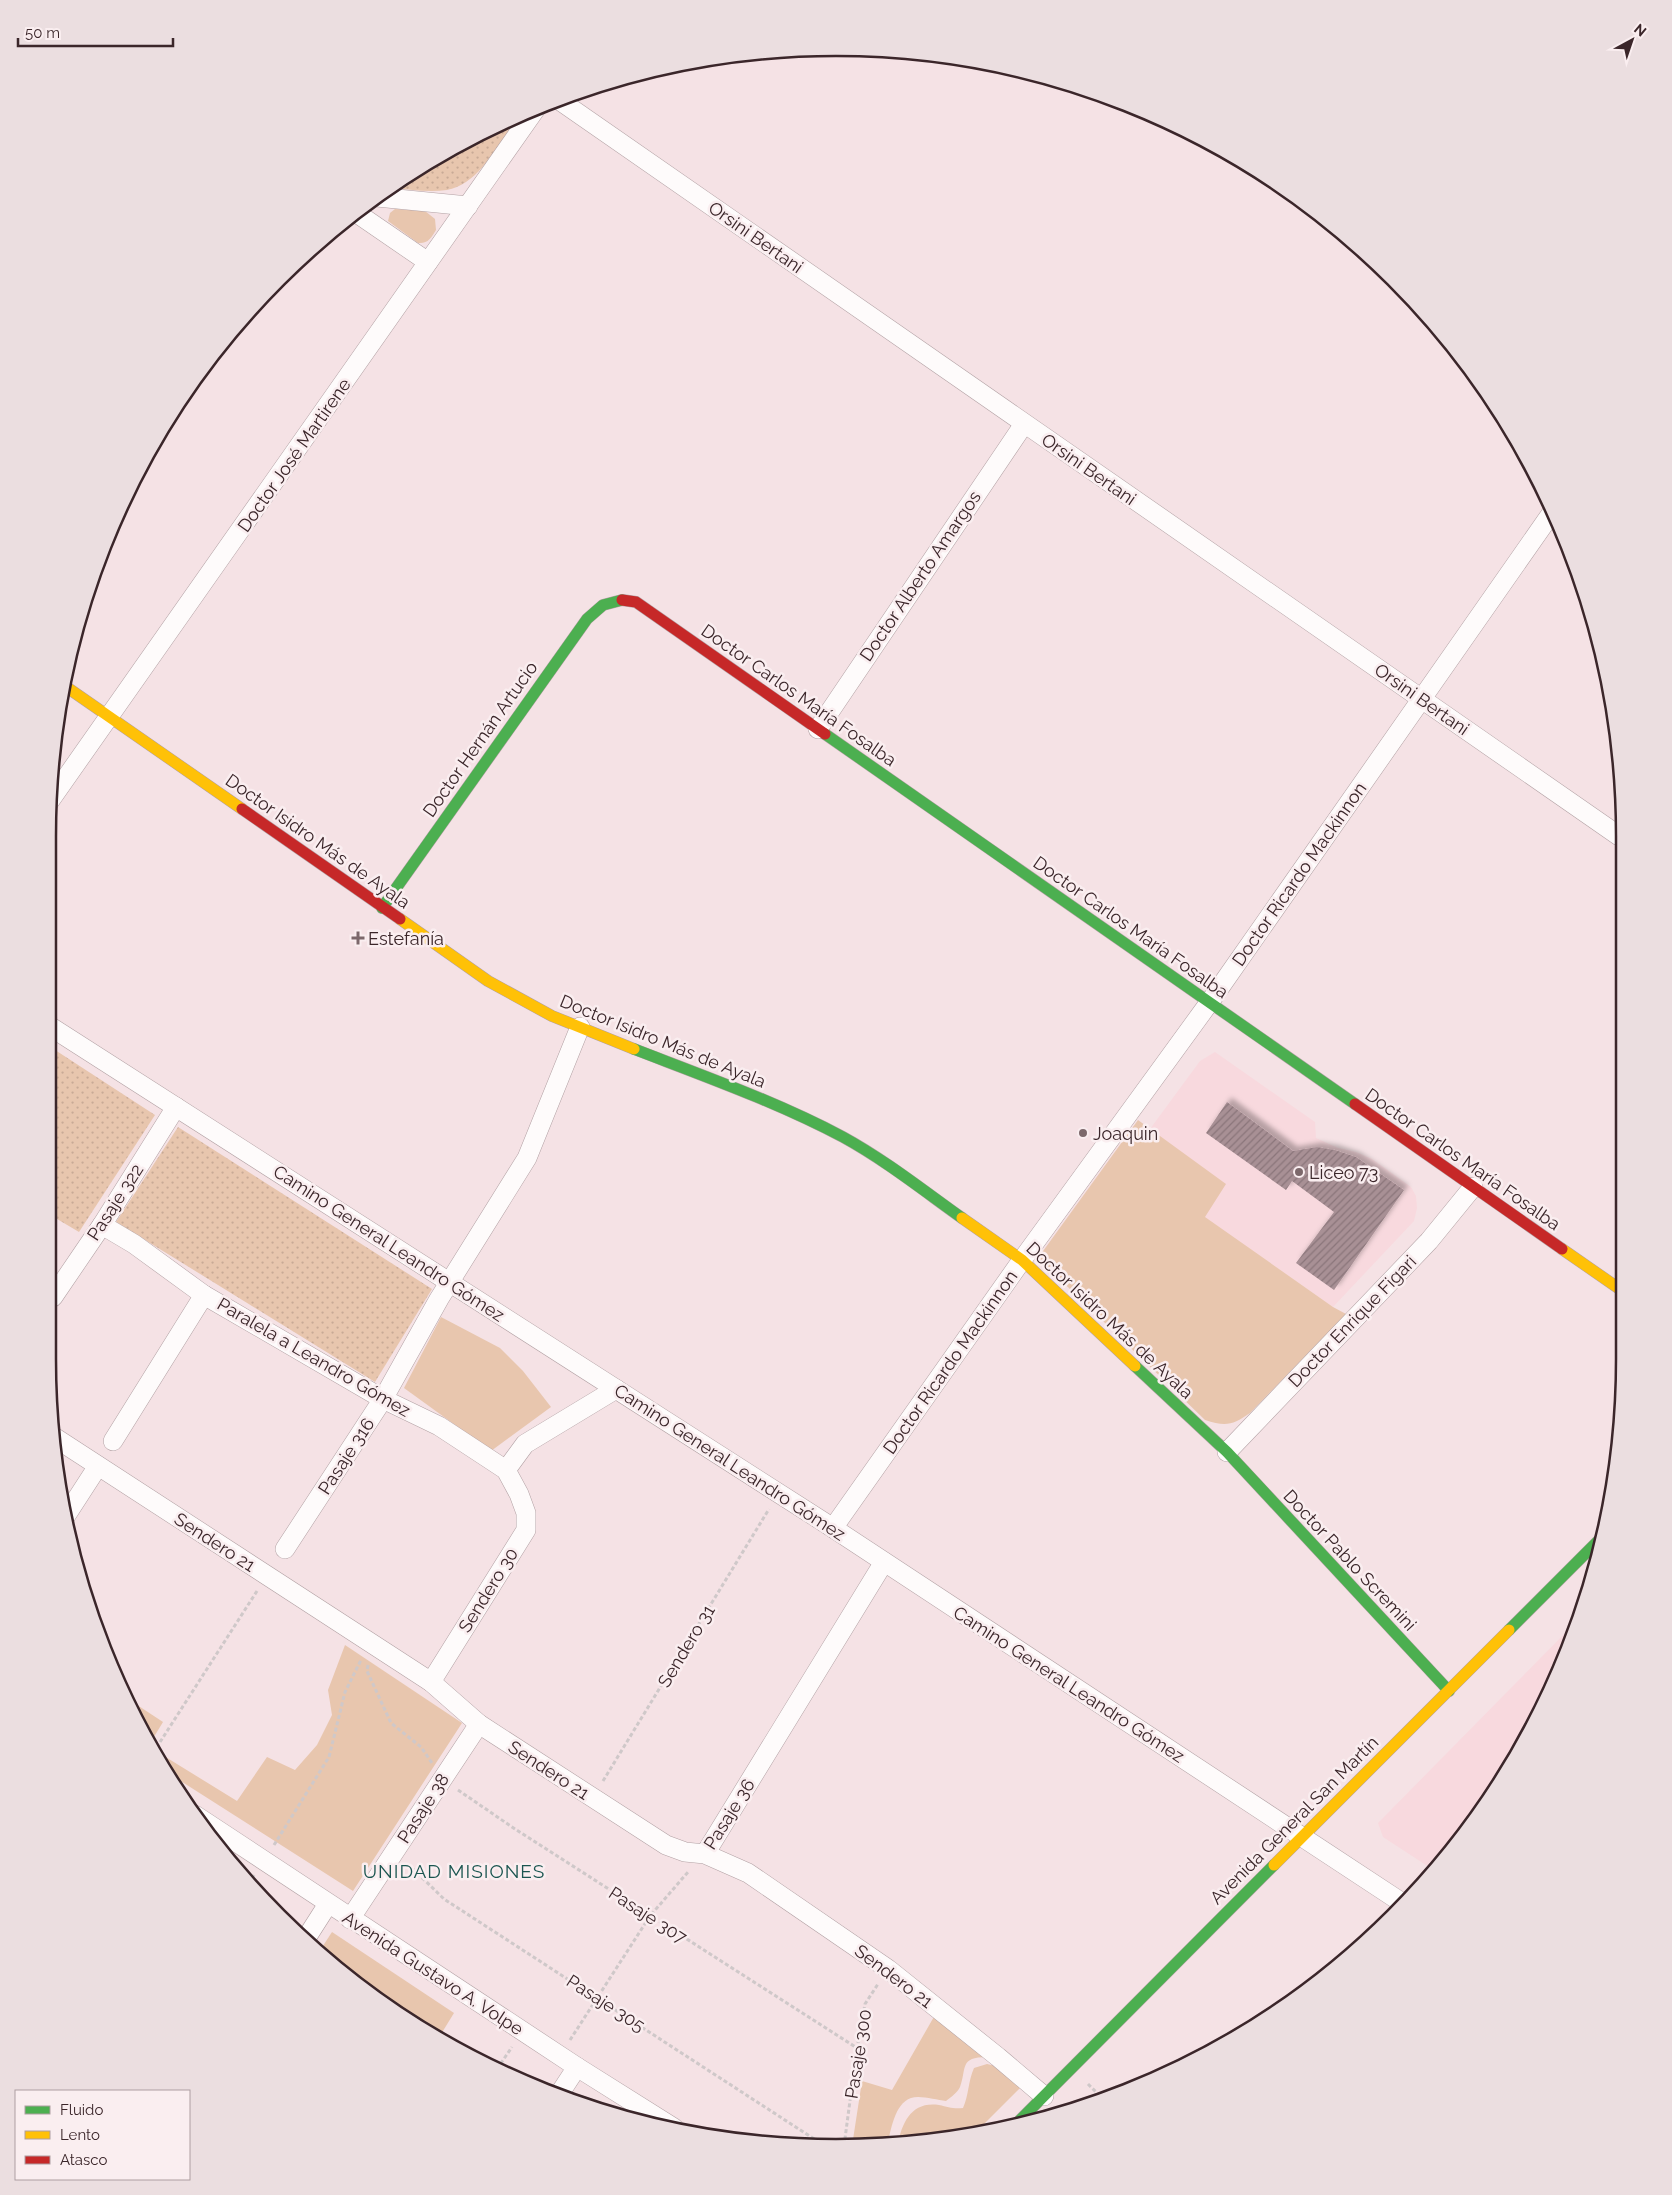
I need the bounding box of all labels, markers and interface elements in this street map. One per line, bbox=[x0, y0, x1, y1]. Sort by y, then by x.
scale bar bbox=[18, 15, 172, 47]
north arrow bbox=[1607, 15, 1657, 65]
text: N bbox=[1631, 20, 1650, 40]
text: 50 m bbox=[25, 24, 60, 42]
street label: Orsini Bertani bbox=[705, 197, 807, 277]
street label: Doctor José Martirene bbox=[233, 374, 355, 536]
street label: Orsini Bertani bbox=[1038, 429, 1140, 509]
street label: Doctor Alberto Amargos bbox=[855, 487, 985, 665]
street label: Doctor Carlos María Fosalba bbox=[698, 620, 900, 770]
street label: Doctor Hernán Artucio bbox=[418, 657, 542, 821]
street label: Orsini Bertani bbox=[1371, 659, 1473, 739]
street label: Doctor Isidro Más de Ayala bbox=[222, 769, 414, 913]
street label: Doctor Ricardo Mackinnon bbox=[1227, 778, 1371, 970]
street label: Doctor Carlos María Fosalba bbox=[1030, 852, 1232, 1002]
place label: Estefanía bbox=[368, 928, 444, 949]
marker: Estefanía bbox=[352, 932, 364, 944]
street label: Doctor Isidro Más de Ayala bbox=[557, 990, 769, 1092]
street label: Doctor Carlos María Fosalba bbox=[1362, 1084, 1564, 1234]
place label: Joaquin bbox=[1093, 1123, 1158, 1144]
marker: Joaquin bbox=[1077, 1127, 1089, 1139]
street label: Pasaje 322 bbox=[83, 1160, 147, 1244]
street label: Camino General Leandro Gómez bbox=[270, 1160, 509, 1326]
place label: Liceo 73 bbox=[1309, 1162, 1378, 1183]
marker: Liceo 73 bbox=[1293, 1166, 1305, 1178]
street label: Doctor Isidro Más de Ayala bbox=[1022, 1237, 1198, 1403]
street label: Doctor Enrique Figari bbox=[1284, 1251, 1420, 1391]
street label: Doctor Ricardo Mackinnon bbox=[878, 1266, 1022, 1458]
street label: Paralela a Leandro Gómez bbox=[214, 1293, 414, 1421]
street label: Camino General Leandro Gómez bbox=[611, 1379, 850, 1545]
street label: Pasaje 316 bbox=[314, 1414, 379, 1498]
street label: Doctor Pablo Scremini bbox=[1279, 1485, 1421, 1635]
street label: Sendero 21 bbox=[171, 1508, 260, 1576]
street label: Sendero 30 bbox=[454, 1544, 522, 1636]
street label: Sendero 31 bbox=[653, 1601, 719, 1691]
street label: Camino General Leandro Gómez bbox=[950, 1601, 1189, 1767]
street label: Avenida General San Martín bbox=[1206, 1732, 1382, 1908]
street label: Sendero 21 bbox=[505, 1736, 594, 1804]
street label: Pasaje 38 bbox=[393, 1769, 453, 1847]
street label: Pasaje 36 bbox=[699, 1775, 759, 1853]
district label: UNIDAD MISIONES bbox=[363, 1860, 545, 1882]
street label: Pasaje 307 bbox=[605, 1882, 691, 1948]
street label: Avenida Gustavo A. Volpe bbox=[339, 1907, 528, 2040]
street label: Sendero 21 bbox=[851, 1940, 937, 2012]
street label: Pasaje 305 bbox=[563, 1970, 649, 2036]
street label: Pasaje 300 bbox=[841, 2008, 875, 2100]
legend bbox=[15, 2090, 190, 2180]
text: Fluido bbox=[60, 2101, 103, 2119]
text: Lento bbox=[60, 2126, 100, 2144]
text: Atasco bbox=[60, 2151, 107, 2169]

